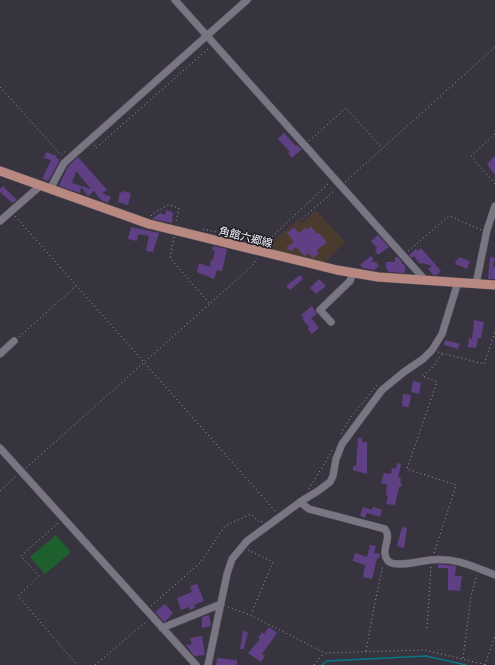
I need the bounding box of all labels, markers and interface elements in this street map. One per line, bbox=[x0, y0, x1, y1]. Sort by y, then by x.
street label: 角館六郷線 bbox=[217, 222, 275, 250]

